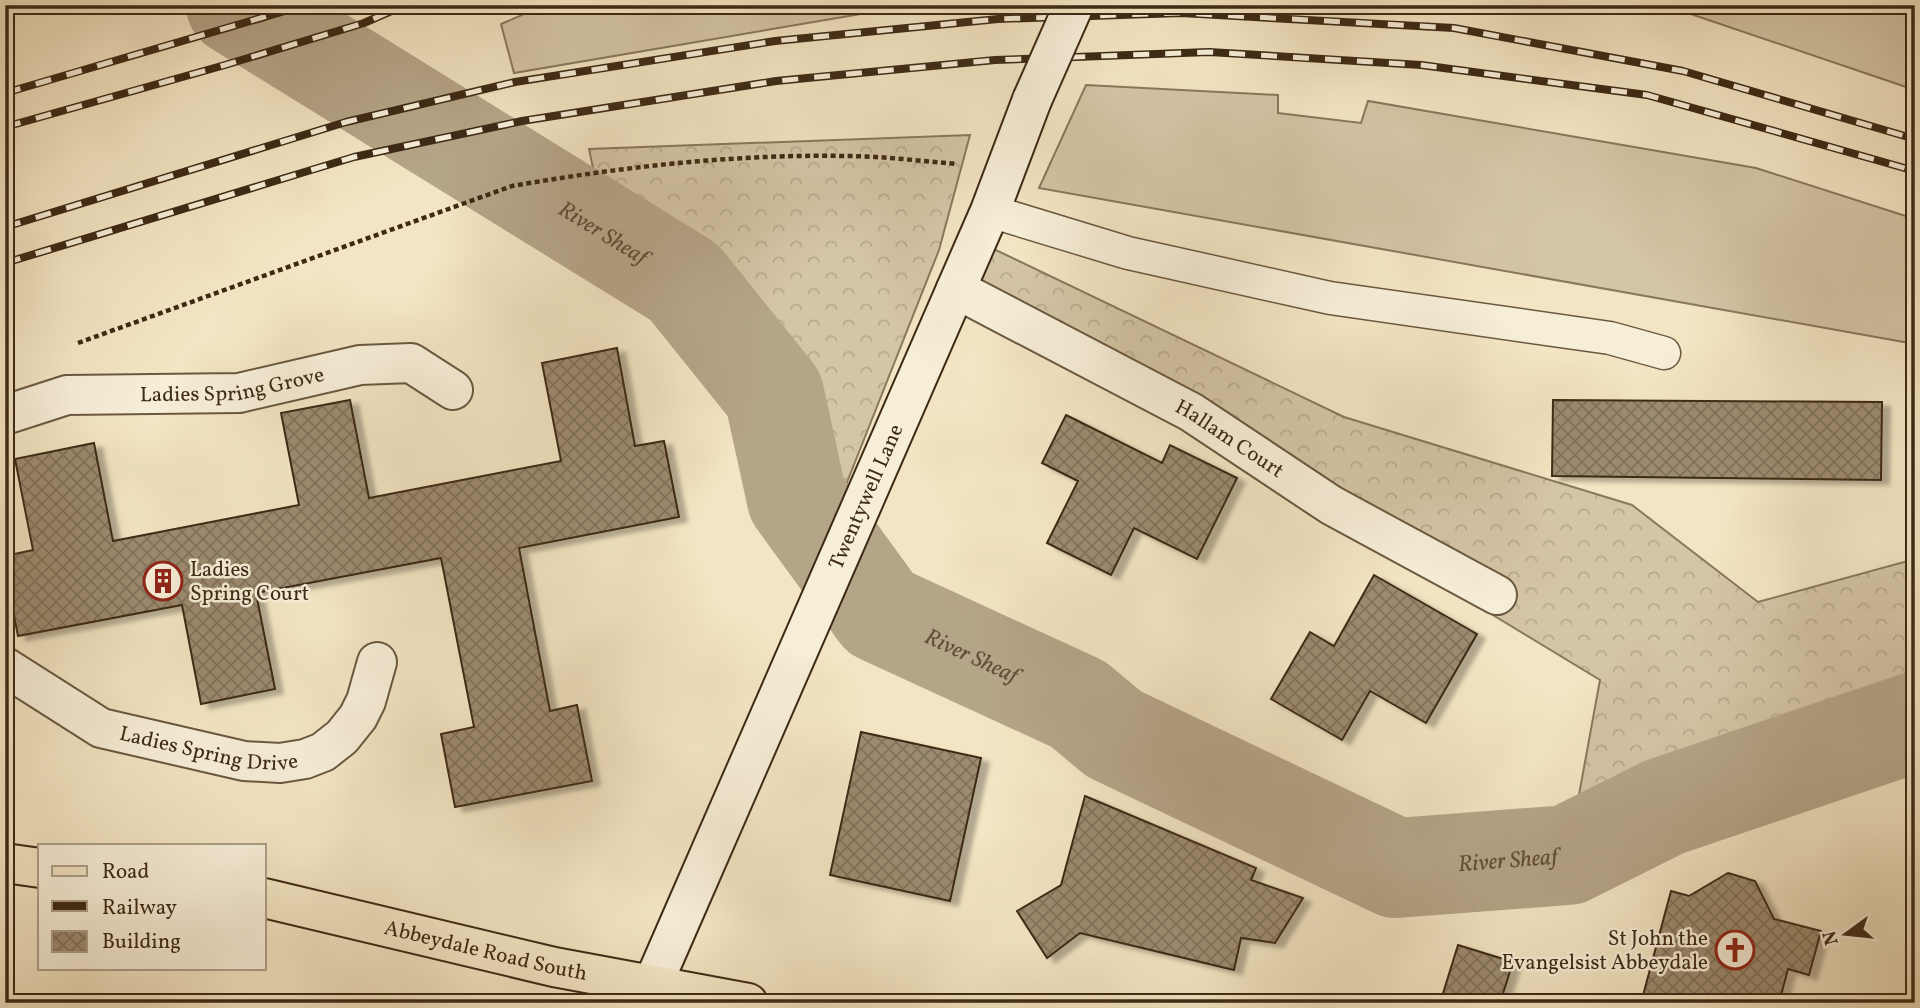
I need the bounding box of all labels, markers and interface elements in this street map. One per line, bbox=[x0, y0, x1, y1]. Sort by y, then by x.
water label: River Sheaf bbox=[551, 194, 657, 276]
street label: Ladies Spring Grove bbox=[140, 361, 327, 410]
street label: Hallam Court bbox=[1170, 393, 1289, 486]
street label: Twentywell Lane bbox=[822, 420, 911, 574]
place label: Ladies Spring Court bbox=[190, 556, 309, 609]
building icon: Ladies Spring Court bbox=[142, 560, 184, 602]
water label: River Sheaf bbox=[919, 622, 1027, 694]
street label: Ladies Spring Drive bbox=[117, 720, 300, 779]
water label: River Sheaf bbox=[1457, 842, 1563, 881]
legend bbox=[38, 844, 266, 970]
text: Road bbox=[102, 858, 149, 887]
text: Railway bbox=[102, 894, 178, 923]
north arrow bbox=[1812, 900, 1882, 970]
street label: Abbeydale Road South bbox=[381, 914, 589, 989]
place label: St John the Evangelsist Abbeydale bbox=[1501, 925, 1708, 978]
text: Building bbox=[102, 928, 181, 957]
text: N bbox=[1817, 928, 1846, 948]
church icon: St John the Evangelsist Abbeydale bbox=[1714, 929, 1756, 971]

